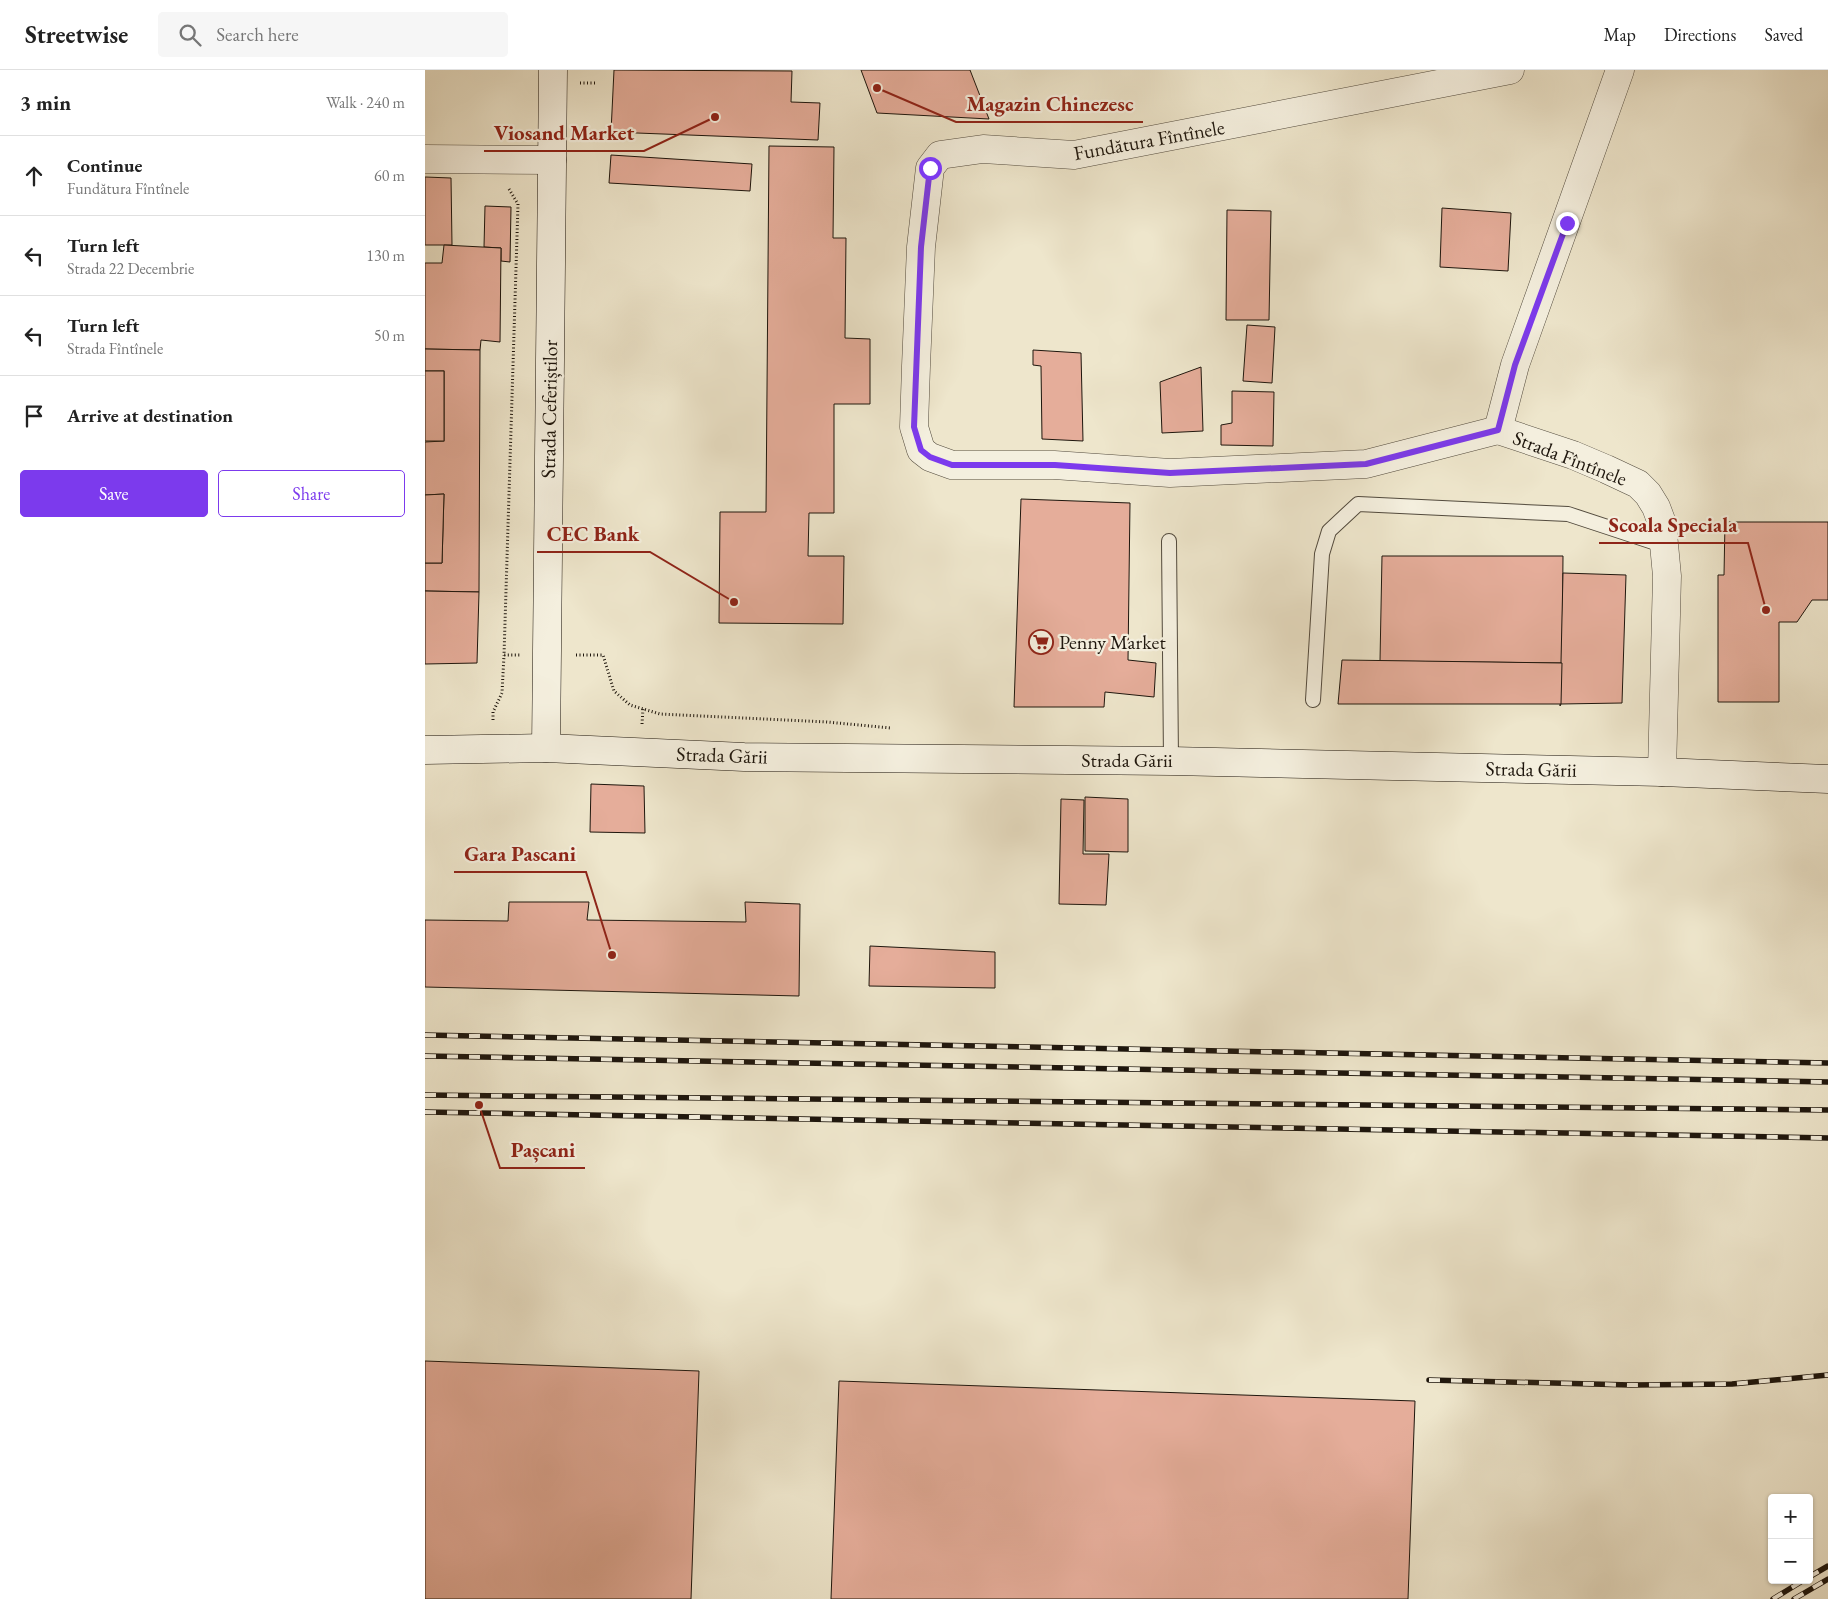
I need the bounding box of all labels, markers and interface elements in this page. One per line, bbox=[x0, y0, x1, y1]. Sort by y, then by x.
search box bbox=[158, 12, 508, 57]
text: Streetwise bbox=[25, 19, 128, 50]
icon: search bbox=[176, 21, 204, 49]
text: Search here bbox=[216, 22, 299, 47]
text: Map bbox=[1604, 23, 1636, 46]
text: Directions bbox=[1664, 23, 1736, 46]
text: Saved bbox=[1764, 23, 1803, 46]
callout: Magazin Chinezesc bbox=[956, 86, 1143, 122]
text: 3 min bbox=[20, 89, 71, 116]
text: Magazin Chinezesc bbox=[966, 90, 1134, 117]
text: Walk · 240 m bbox=[326, 92, 405, 113]
street label: Fundătura Fîntînele bbox=[1072, 114, 1227, 166]
callout: Viosand Market bbox=[484, 115, 644, 151]
text: Viosand Market bbox=[494, 119, 634, 146]
text: Continue bbox=[67, 153, 142, 178]
route start bbox=[919, 157, 942, 180]
icon: ahead bbox=[20, 162, 48, 190]
text: 60 m bbox=[374, 165, 405, 186]
text: Fundătura Fîntînele bbox=[67, 178, 189, 199]
route end bbox=[1556, 212, 1579, 235]
text: Turn left bbox=[67, 233, 139, 258]
icon: left bbox=[20, 242, 48, 270]
text: 130 m bbox=[366, 245, 405, 266]
text: Strada 22 Decembrie bbox=[67, 258, 194, 279]
text: Turn left bbox=[67, 313, 139, 338]
icon: left bbox=[20, 322, 48, 350]
text: 50 m bbox=[374, 325, 405, 346]
text: Strada Fîntînele bbox=[67, 338, 163, 359]
street label: Strada Ceferiștilor bbox=[535, 339, 563, 479]
icon: arrive bbox=[20, 402, 48, 430]
text: Arrive at destination bbox=[67, 403, 233, 428]
street label: Strada Fîntînele bbox=[1509, 424, 1631, 492]
button: Save bbox=[20, 470, 208, 517]
button: Share bbox=[218, 470, 405, 517]
callout: Scoala Speciala bbox=[1599, 507, 1748, 543]
text: Scoala Speciala bbox=[1609, 511, 1738, 538]
callout: CEC Bank bbox=[537, 516, 650, 552]
text: CEC Bank bbox=[547, 520, 640, 547]
supermarket icon: Penny Market bbox=[1028, 629, 1054, 655]
place label: Penny Market bbox=[1059, 629, 1166, 655]
street label: Strada Gării bbox=[676, 740, 768, 770]
street label: Strada Gării bbox=[1081, 747, 1173, 773]
street label: Strada Gării bbox=[1485, 755, 1577, 783]
callout: Gara Pascani bbox=[454, 836, 586, 872]
text: Gara Pascani bbox=[464, 840, 576, 867]
callout: Pașcani bbox=[500, 1132, 585, 1168]
text: Pașcani bbox=[511, 1136, 575, 1163]
map controls bbox=[1768, 1494, 1813, 1584]
button: + bbox=[1768, 1494, 1813, 1539]
button: − bbox=[1768, 1539, 1813, 1584]

